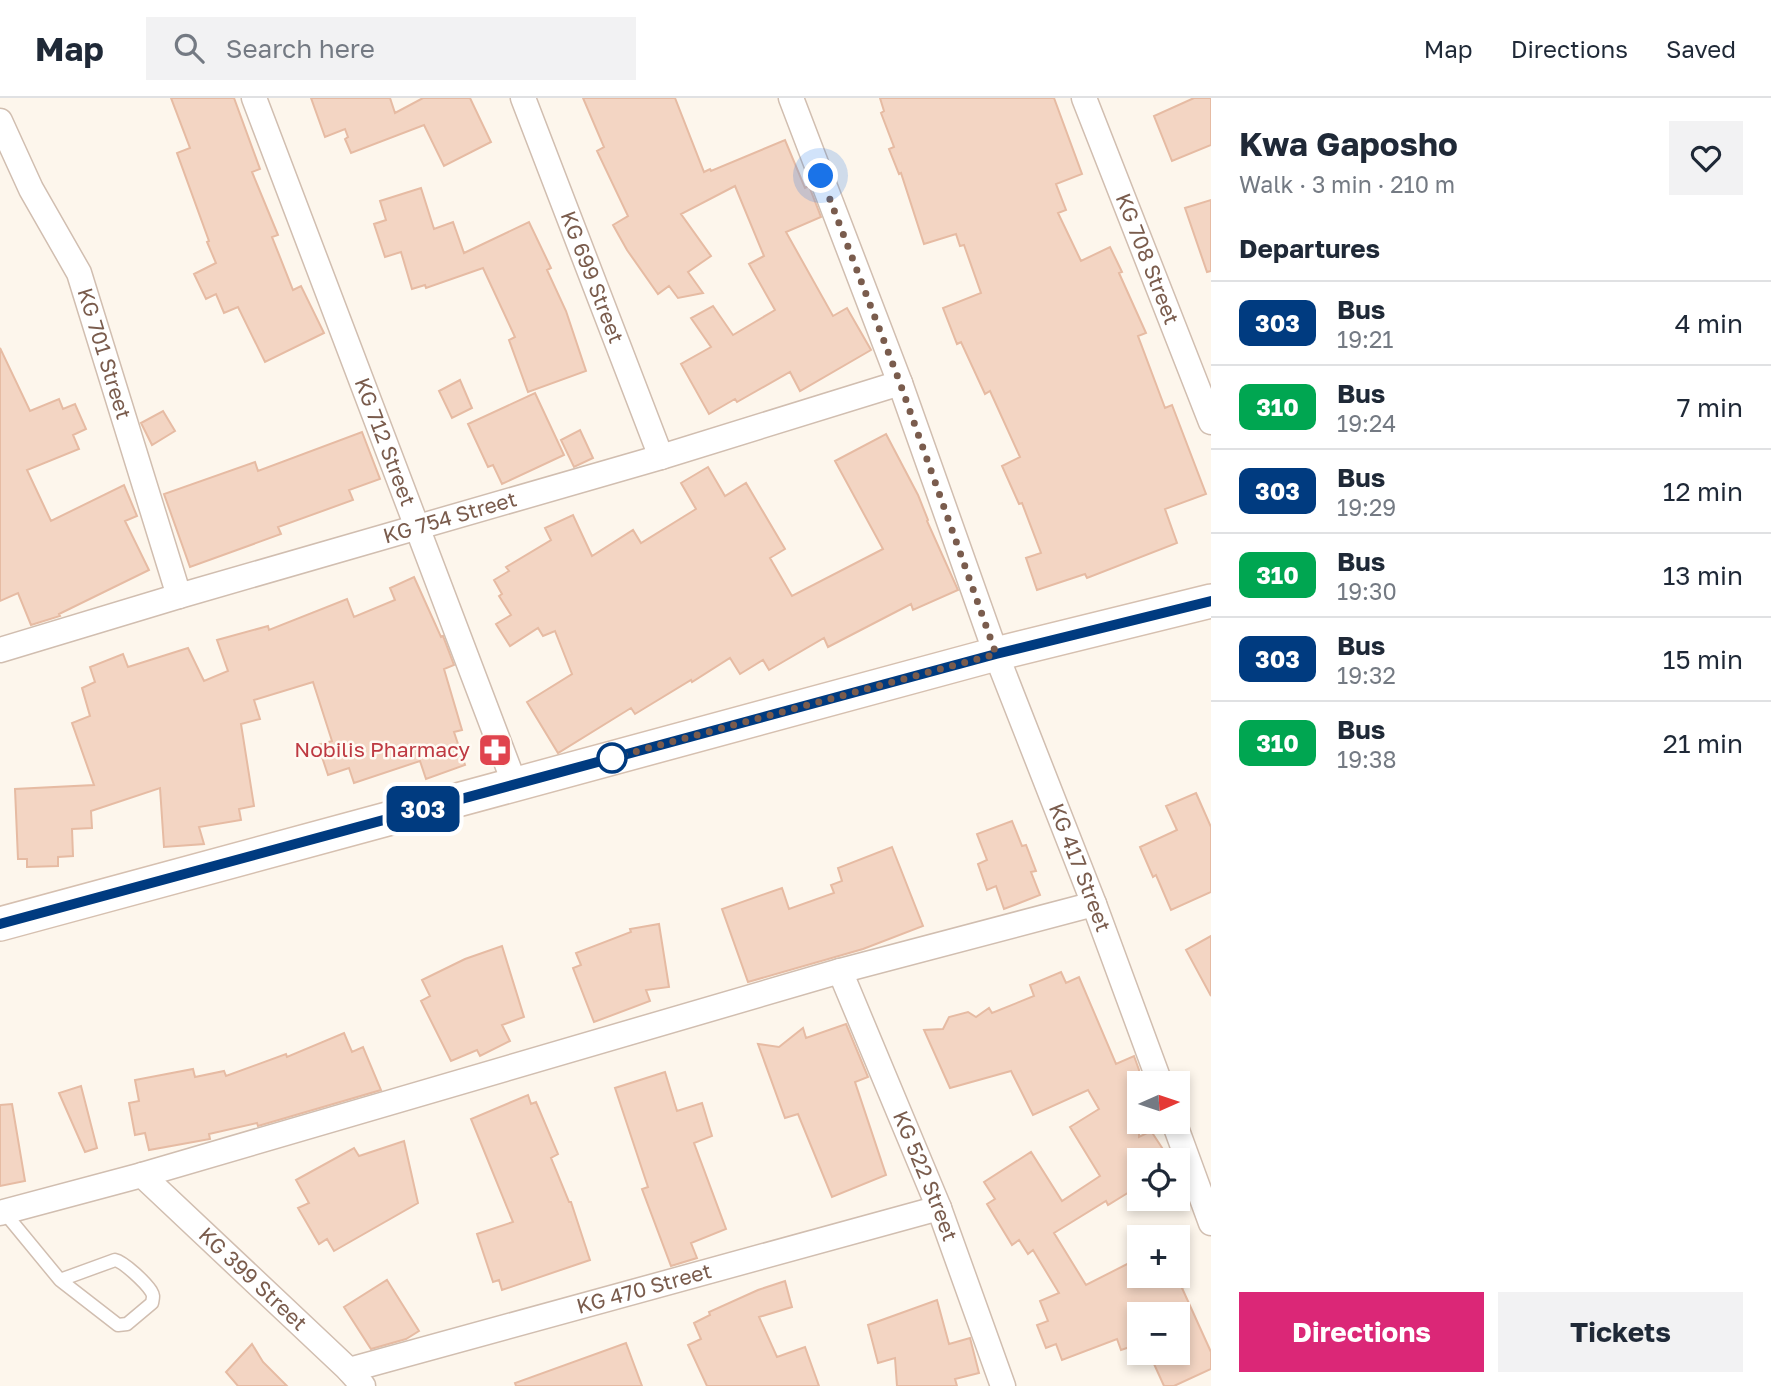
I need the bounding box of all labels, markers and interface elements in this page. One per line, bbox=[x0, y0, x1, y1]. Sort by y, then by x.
search box bbox=[146, 17, 636, 80]
text: Map bbox=[35, 29, 104, 68]
icon: search bbox=[170, 29, 208, 67]
text: Search here bbox=[226, 33, 375, 64]
text: Map bbox=[1424, 34, 1473, 63]
text: Directions bbox=[1511, 34, 1628, 63]
text: Saved bbox=[1666, 34, 1736, 63]
button: heart bbox=[1669, 121, 1743, 195]
text: Kwa Gaposho bbox=[1239, 124, 1458, 163]
your location bbox=[803, 158, 838, 193]
text: Walk · 3 min · 210 m bbox=[1239, 170, 1455, 198]
street label: KG 708 Street bbox=[1111, 189, 1185, 328]
street label: KG 699 Street bbox=[556, 207, 630, 347]
text: Departures bbox=[1239, 233, 1380, 264]
street label: KG 701 Street bbox=[72, 285, 137, 422]
text: Bus bbox=[1337, 294, 1385, 325]
text: 303 bbox=[1255, 308, 1300, 337]
text: 4 min bbox=[1675, 308, 1743, 339]
text: 19:21 bbox=[1337, 325, 1393, 353]
street label: KG 712 Street bbox=[349, 374, 422, 509]
text: Bus bbox=[1337, 378, 1385, 409]
text: 310 bbox=[1256, 392, 1299, 421]
text: 7 min bbox=[1677, 392, 1743, 423]
text: 19:24 bbox=[1337, 409, 1396, 437]
text: Bus bbox=[1337, 462, 1385, 493]
text: 303 bbox=[1255, 476, 1300, 505]
text: 12 min bbox=[1663, 476, 1743, 507]
street label: KG 754 Street bbox=[380, 485, 519, 548]
text: 19:29 bbox=[1337, 493, 1396, 521]
text: Bus bbox=[1337, 546, 1385, 577]
text: 310 bbox=[1256, 560, 1299, 589]
text: 13 min bbox=[1663, 560, 1743, 591]
text: 19:30 bbox=[1337, 577, 1397, 605]
text: Bus bbox=[1337, 630, 1385, 661]
text: 303 bbox=[1255, 644, 1300, 673]
text: 15 min bbox=[1663, 644, 1743, 675]
text: 19:32 bbox=[1337, 661, 1396, 689]
text: Bus bbox=[1337, 714, 1385, 745]
text: 310 bbox=[1256, 728, 1299, 757]
text: 21 min bbox=[1663, 728, 1743, 759]
pharmacy icon: Nobilis Pharmacy bbox=[476, 731, 514, 769]
place label: Nobilis Pharmacy bbox=[294, 736, 470, 762]
unlabelled marker bbox=[597, 743, 627, 773]
text: 19:38 bbox=[1337, 745, 1396, 773]
line badge: 303 bbox=[383, 786, 463, 832]
text: 303 bbox=[401, 794, 445, 823]
street label: KG 417 Street bbox=[1044, 799, 1117, 935]
north arrow bbox=[1127, 1071, 1190, 1134]
map controls bbox=[1127, 1071, 1190, 1365]
street label: KG 522 Street bbox=[888, 1107, 964, 1244]
button: locate bbox=[1127, 1148, 1190, 1211]
street label: KG 399 Street bbox=[194, 1221, 313, 1336]
button: + bbox=[1127, 1225, 1190, 1288]
street label: KG 470 Street bbox=[574, 1257, 714, 1319]
button: Directions bbox=[1239, 1292, 1484, 1372]
button: Tickets bbox=[1498, 1292, 1743, 1372]
button: − bbox=[1127, 1302, 1190, 1365]

